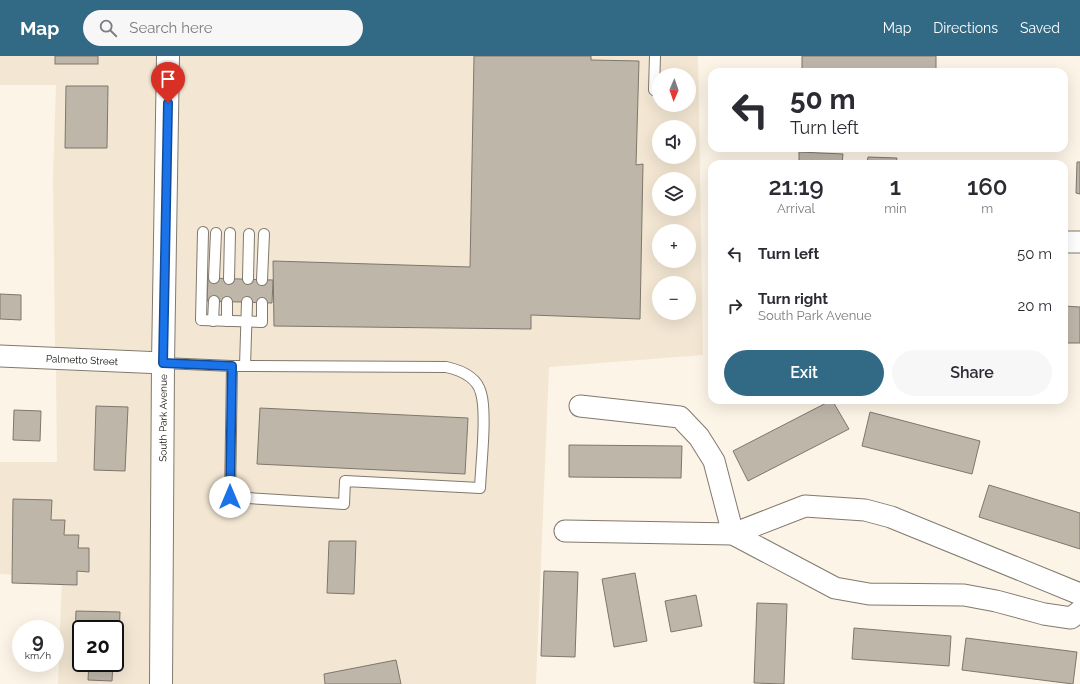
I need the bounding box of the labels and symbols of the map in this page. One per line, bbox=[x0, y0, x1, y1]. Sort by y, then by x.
pin bbox=[151, 62, 185, 103]
north arrow bbox=[652, 68, 696, 112]
street label: Palmetto Street bbox=[46, 353, 119, 367]
street label: South Park Avenue bbox=[157, 374, 169, 462]
position arrow bbox=[209, 476, 251, 518]
speed limit sign: 20 bbox=[72, 620, 124, 672]

